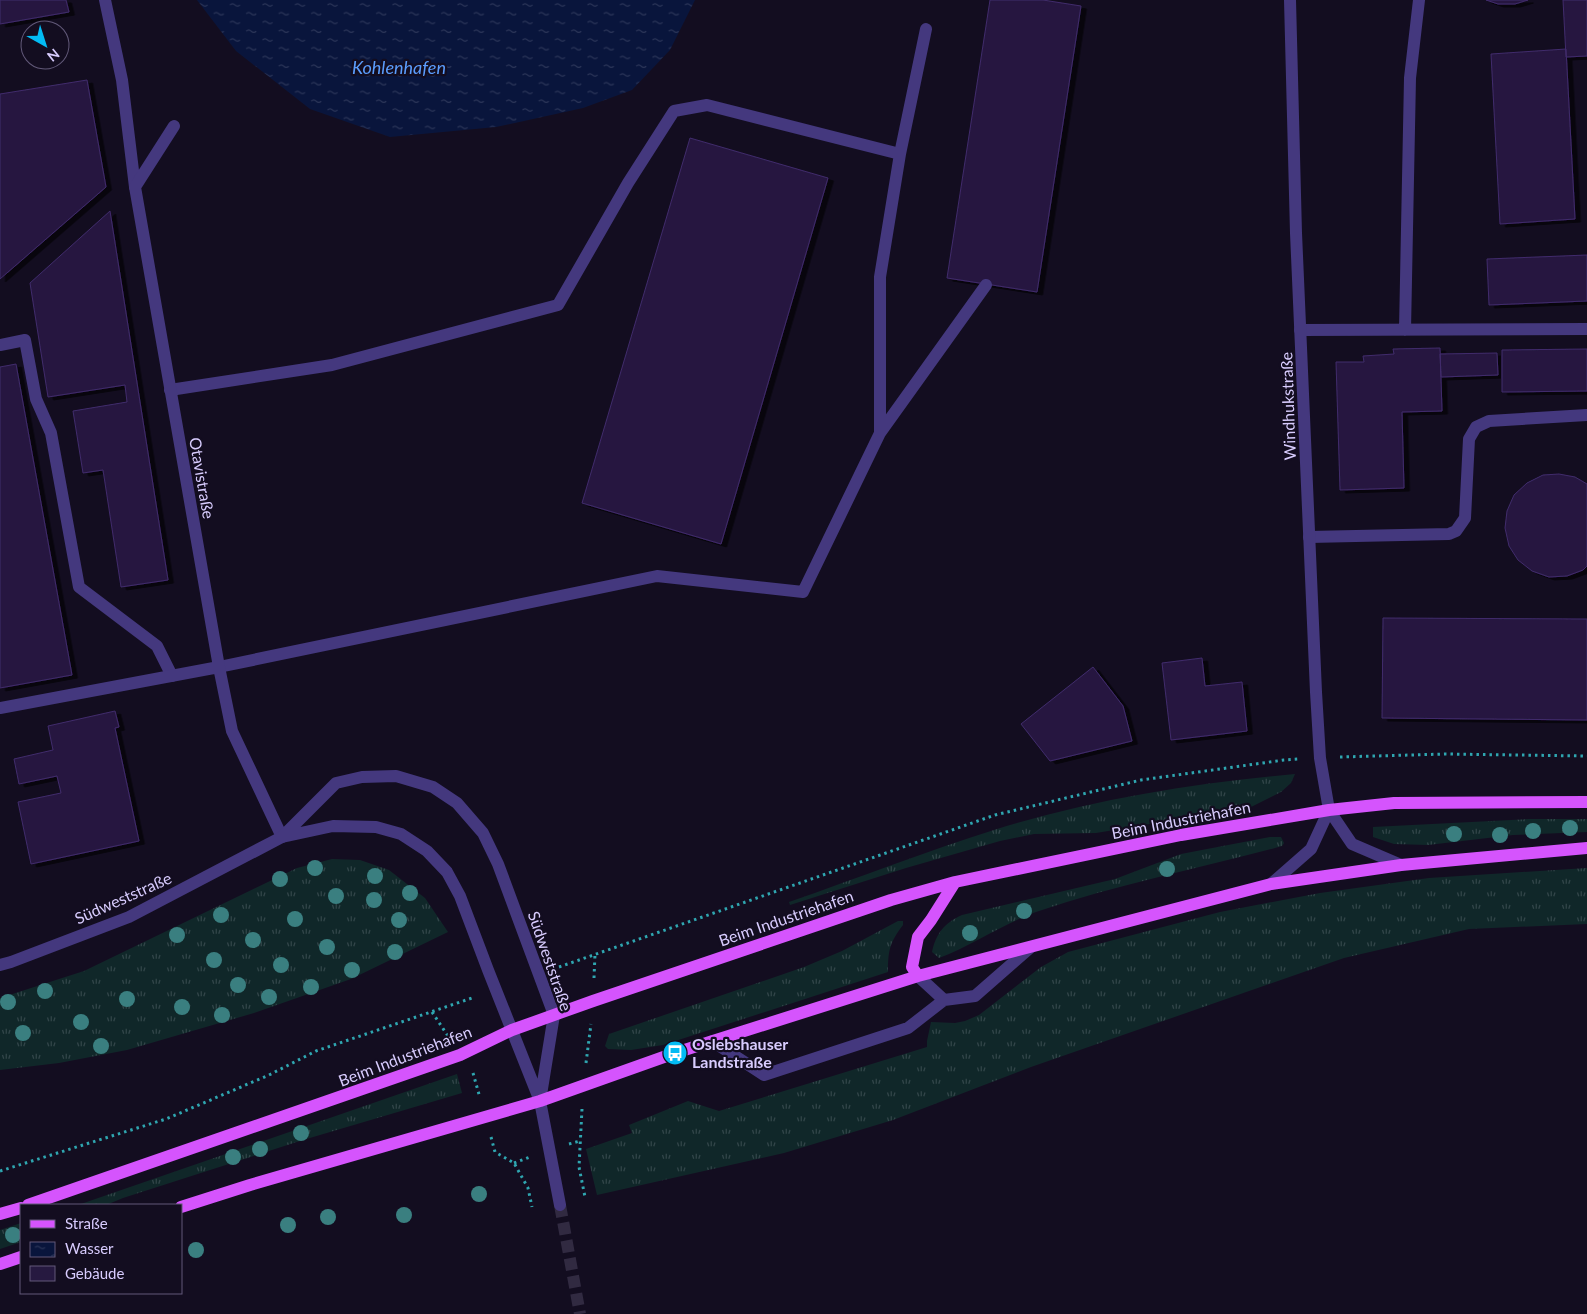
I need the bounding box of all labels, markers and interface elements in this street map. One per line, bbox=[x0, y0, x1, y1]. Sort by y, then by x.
north arrow bbox=[20, 20, 70, 70]
text: N bbox=[44, 45, 63, 65]
water label: Kohlenhafen bbox=[352, 56, 446, 78]
street label: Windhukstraße bbox=[1276, 352, 1299, 460]
street label: Otavistraße bbox=[186, 436, 219, 520]
street label: Beim Industriehafen bbox=[1110, 797, 1252, 842]
street label: Südweststraße bbox=[71, 868, 174, 927]
street label: Beim Industriehafen bbox=[716, 886, 856, 949]
street label: Südweststraße bbox=[525, 909, 576, 1013]
street label: Beim Industriehafen bbox=[336, 1021, 474, 1090]
place label: Oslebshauser Landstraße bbox=[692, 1034, 788, 1071]
bus stop icon: Oslebshauser Landstraße bbox=[662, 1040, 688, 1066]
legend bbox=[20, 1204, 182, 1294]
text: Straße bbox=[65, 1214, 108, 1232]
text: Wasser bbox=[65, 1239, 114, 1257]
text: Gebäude bbox=[65, 1264, 124, 1282]

